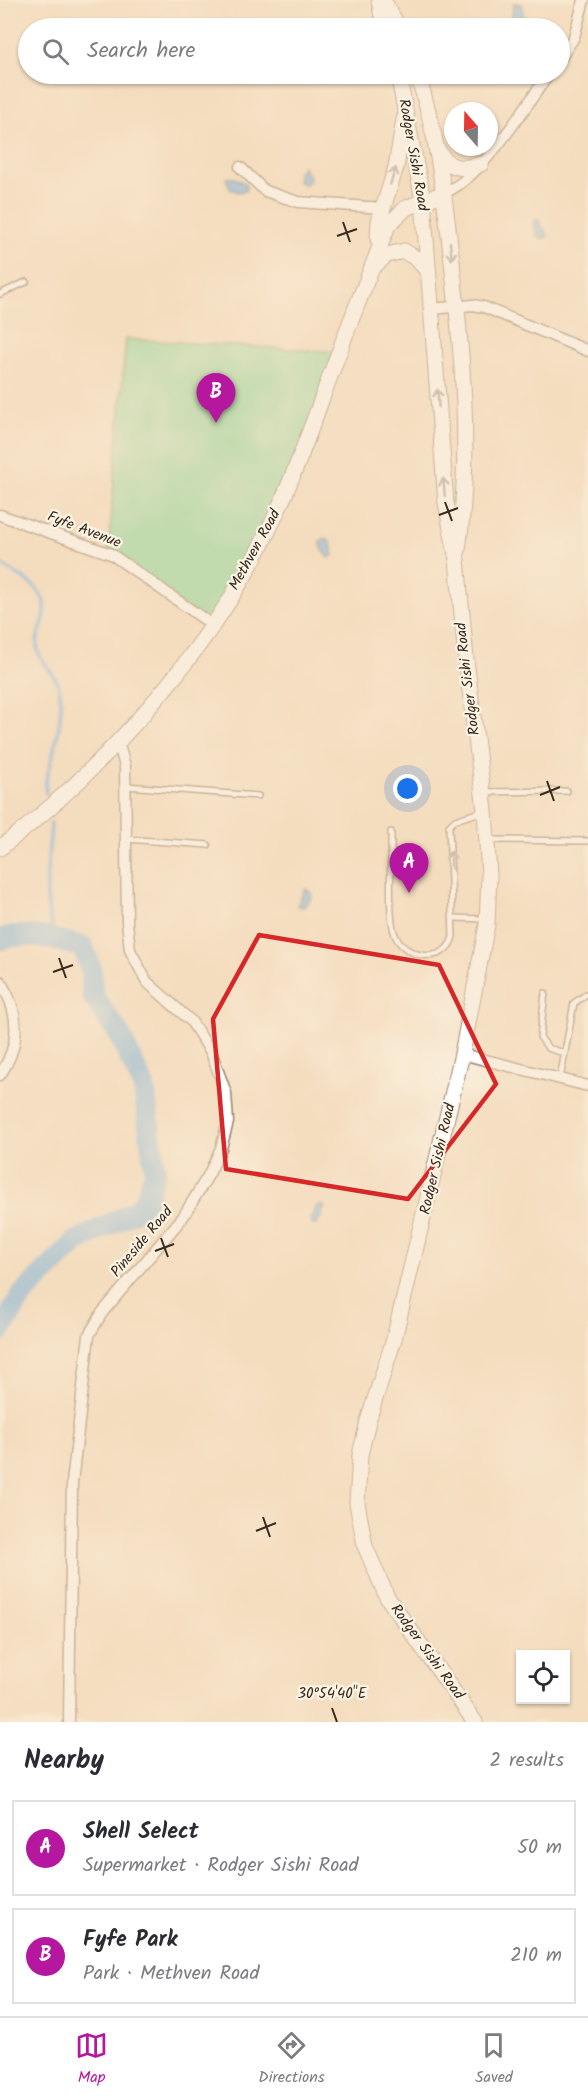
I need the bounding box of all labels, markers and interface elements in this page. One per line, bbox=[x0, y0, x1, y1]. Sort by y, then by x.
search box bbox=[18, 18, 570, 84]
text: Search here bbox=[87, 34, 195, 69]
icon: search bbox=[39, 35, 72, 68]
street label: Rodger Sishi Road bbox=[391, 97, 435, 213]
north arrow bbox=[444, 102, 498, 156]
one-way arrow bbox=[388, 167, 399, 186]
one-way arrow bbox=[446, 241, 457, 261]
pin: B bbox=[196, 374, 236, 423]
one-way arrow bbox=[432, 389, 443, 409]
one-way arrow bbox=[439, 478, 450, 498]
street label: Fyfe Avenue bbox=[44, 505, 125, 555]
street label: Methven Road bbox=[223, 505, 287, 595]
street label: Rodger Sishi Road bbox=[449, 621, 487, 737]
your location bbox=[393, 774, 422, 803]
pin: A bbox=[390, 844, 428, 893]
one-way arrow bbox=[445, 850, 456, 870]
street label: Rodger Sishi Road bbox=[414, 1100, 463, 1217]
street label: Pineside Road bbox=[105, 1201, 179, 1283]
street label: Rodger Sishi Road bbox=[384, 1599, 470, 1705]
map controls bbox=[516, 1650, 570, 1704]
button: locate bbox=[516, 1650, 570, 1704]
text: 30°54'40"E bbox=[297, 1682, 368, 1706]
text: Nearby bbox=[24, 1740, 104, 1782]
text: 2 results bbox=[489, 1745, 564, 1777]
text: Shell Select bbox=[83, 1815, 199, 1850]
text: A bbox=[39, 1832, 52, 1864]
text: 50 m bbox=[517, 1832, 562, 1864]
text: Supermarket · Rodger Sishi Road bbox=[83, 1850, 359, 1882]
text: Fyfe Park bbox=[83, 1923, 177, 1958]
text: B bbox=[39, 1940, 52, 1972]
text: 210 m bbox=[510, 1940, 562, 1972]
text: Park · Methven Road bbox=[83, 1958, 259, 1990]
tab: Map bbox=[75, 2029, 108, 2090]
tab: Directions bbox=[258, 2029, 325, 2090]
tab: Saved bbox=[475, 2029, 513, 2090]

